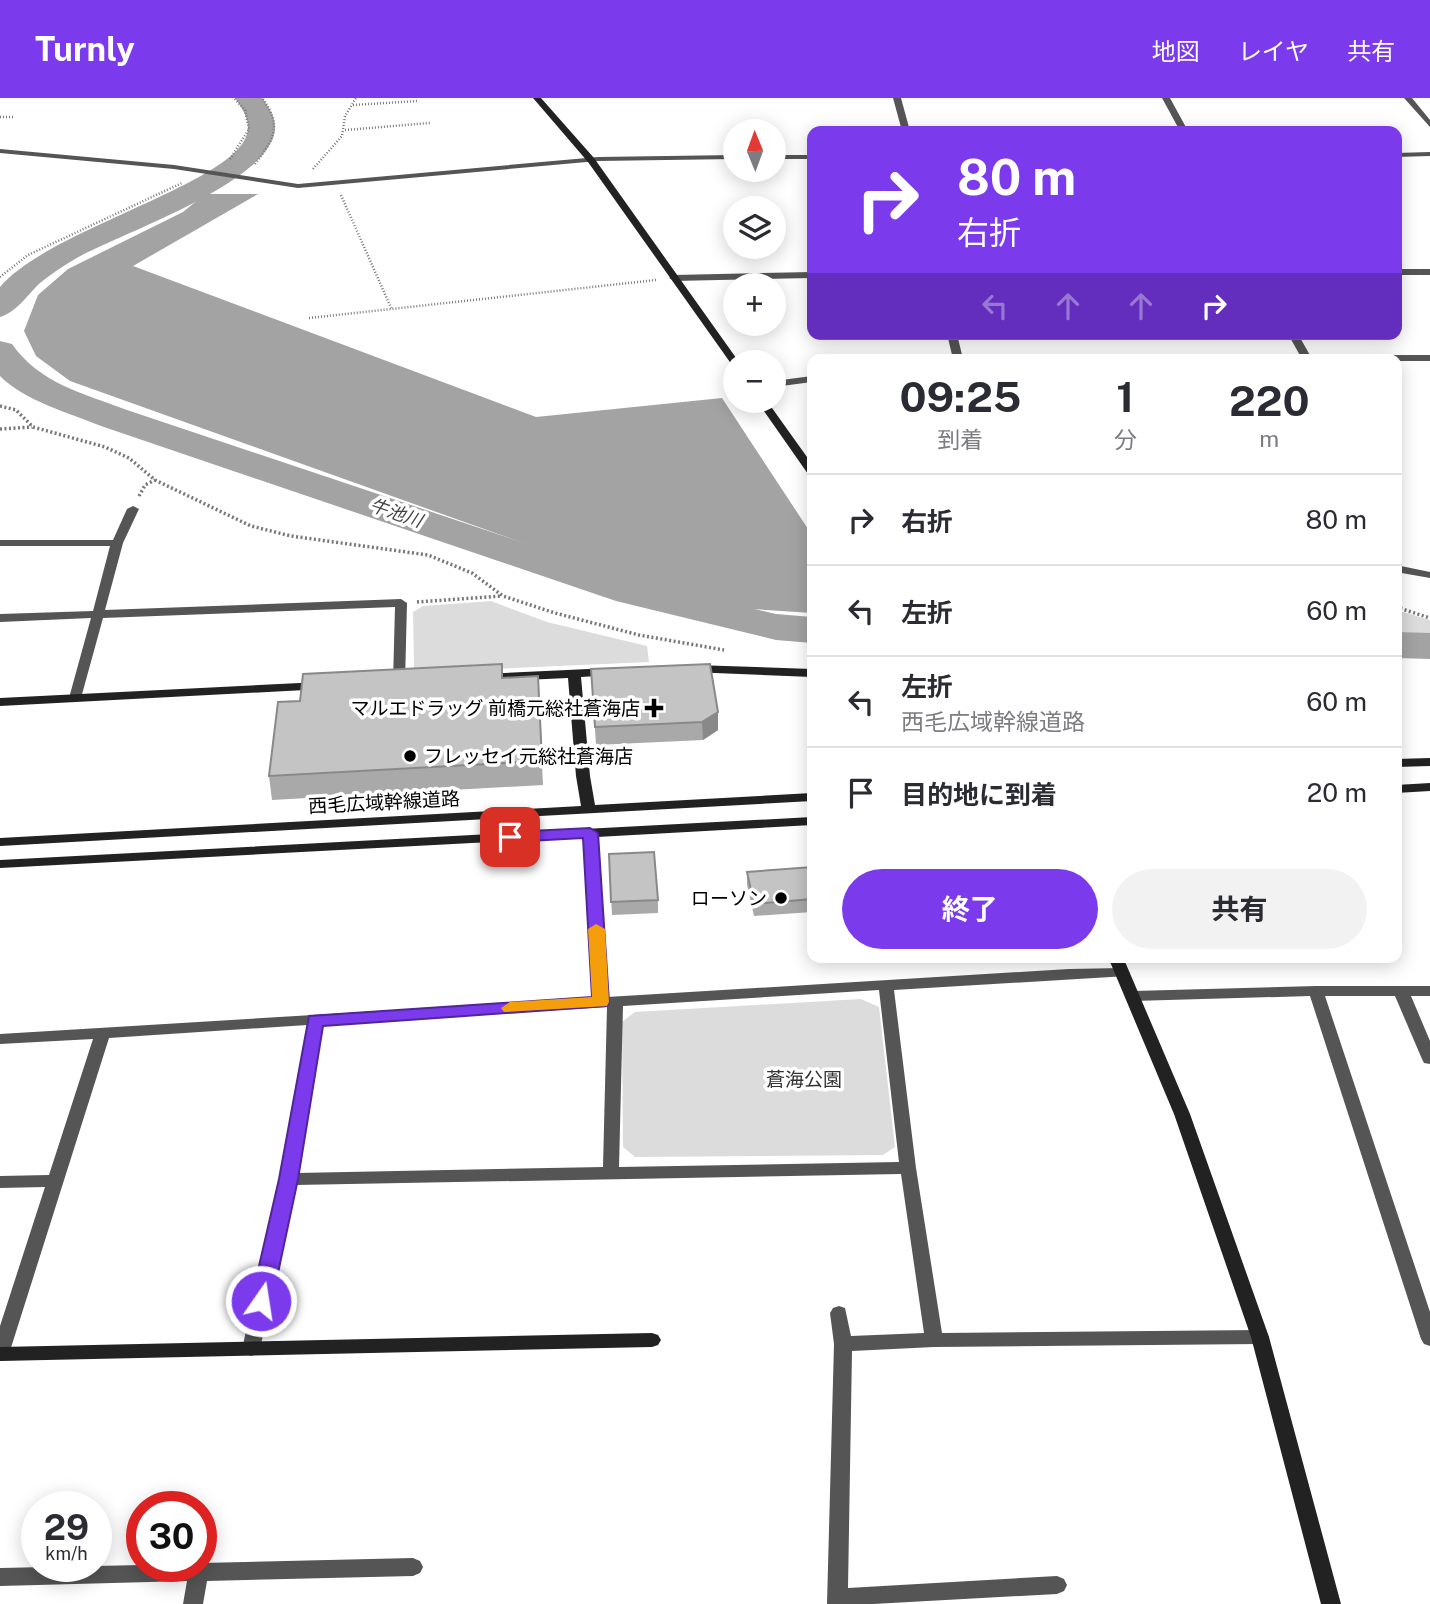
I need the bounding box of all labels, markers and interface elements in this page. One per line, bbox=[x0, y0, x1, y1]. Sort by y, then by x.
text: Turnly bbox=[35, 30, 135, 68]
text: 地図 bbox=[1152, 37, 1200, 65]
text: レイヤ bbox=[1238, 37, 1309, 65]
text: 共有 bbox=[1347, 37, 1395, 65]
north arrow bbox=[723, 119, 786, 182]
map controls bbox=[723, 119, 786, 413]
text: 80 m bbox=[957, 148, 1076, 206]
icon: right bbox=[842, 154, 933, 245]
button: layers bbox=[723, 196, 786, 259]
text: 右折 bbox=[957, 214, 1021, 251]
button: + bbox=[723, 273, 786, 336]
icon: left bbox=[976, 287, 1014, 325]
icon: ahead bbox=[1049, 287, 1087, 325]
icon: ahead bbox=[1122, 287, 1160, 325]
icon: right bbox=[1195, 287, 1233, 325]
button: − bbox=[723, 350, 786, 413]
text: 09:25 bbox=[899, 372, 1021, 421]
text: 1 bbox=[1116, 372, 1134, 421]
text: 220 bbox=[1229, 376, 1310, 425]
text: m bbox=[1259, 425, 1279, 452]
text: 到着 bbox=[937, 426, 983, 453]
text: 分 bbox=[1114, 426, 1137, 453]
water label: 牛池川 bbox=[367, 494, 427, 532]
icon: right bbox=[842, 501, 880, 539]
text: 80 m bbox=[1306, 504, 1367, 535]
text: 右折 bbox=[901, 506, 953, 537]
icon: left bbox=[842, 592, 880, 630]
text: 60 m bbox=[1306, 595, 1367, 626]
text: 左折 bbox=[901, 597, 953, 628]
text: 左折 bbox=[901, 671, 953, 702]
icon: left bbox=[842, 683, 880, 721]
text: 60 m bbox=[1306, 686, 1367, 717]
place label: マルエドラッグ 前橋元総社蒼海店 bbox=[350, 697, 640, 719]
marker: マルエドラッグ 前橋元総社蒼海店 bbox=[646, 700, 662, 716]
text: 西毛広域幹線道路 bbox=[901, 708, 1085, 735]
place label: フレッセイ元総社蒼海店 bbox=[424, 745, 633, 767]
marker: フレッセイ元総社蒼海店 bbox=[402, 748, 418, 764]
icon: arrive bbox=[842, 774, 880, 812]
text: 20 m bbox=[1307, 777, 1367, 808]
text: 目的地に到着 bbox=[901, 779, 1057, 810]
street label: 西毛広域幹線道路 bbox=[308, 787, 460, 817]
pin bbox=[480, 807, 540, 867]
icon: arrive bbox=[491, 818, 529, 856]
button: 終了 bbox=[842, 869, 1098, 949]
button: 共有 bbox=[1112, 869, 1367, 949]
place label: ローソン bbox=[691, 887, 767, 909]
marker: ローソン bbox=[773, 890, 789, 906]
park label: 蒼海公園 bbox=[766, 1068, 842, 1090]
position arrow bbox=[224, 1264, 298, 1338]
speed limit sign: 30 bbox=[126, 1491, 217, 1582]
text: 29 bbox=[44, 1507, 89, 1548]
text: km/h bbox=[45, 1543, 88, 1564]

